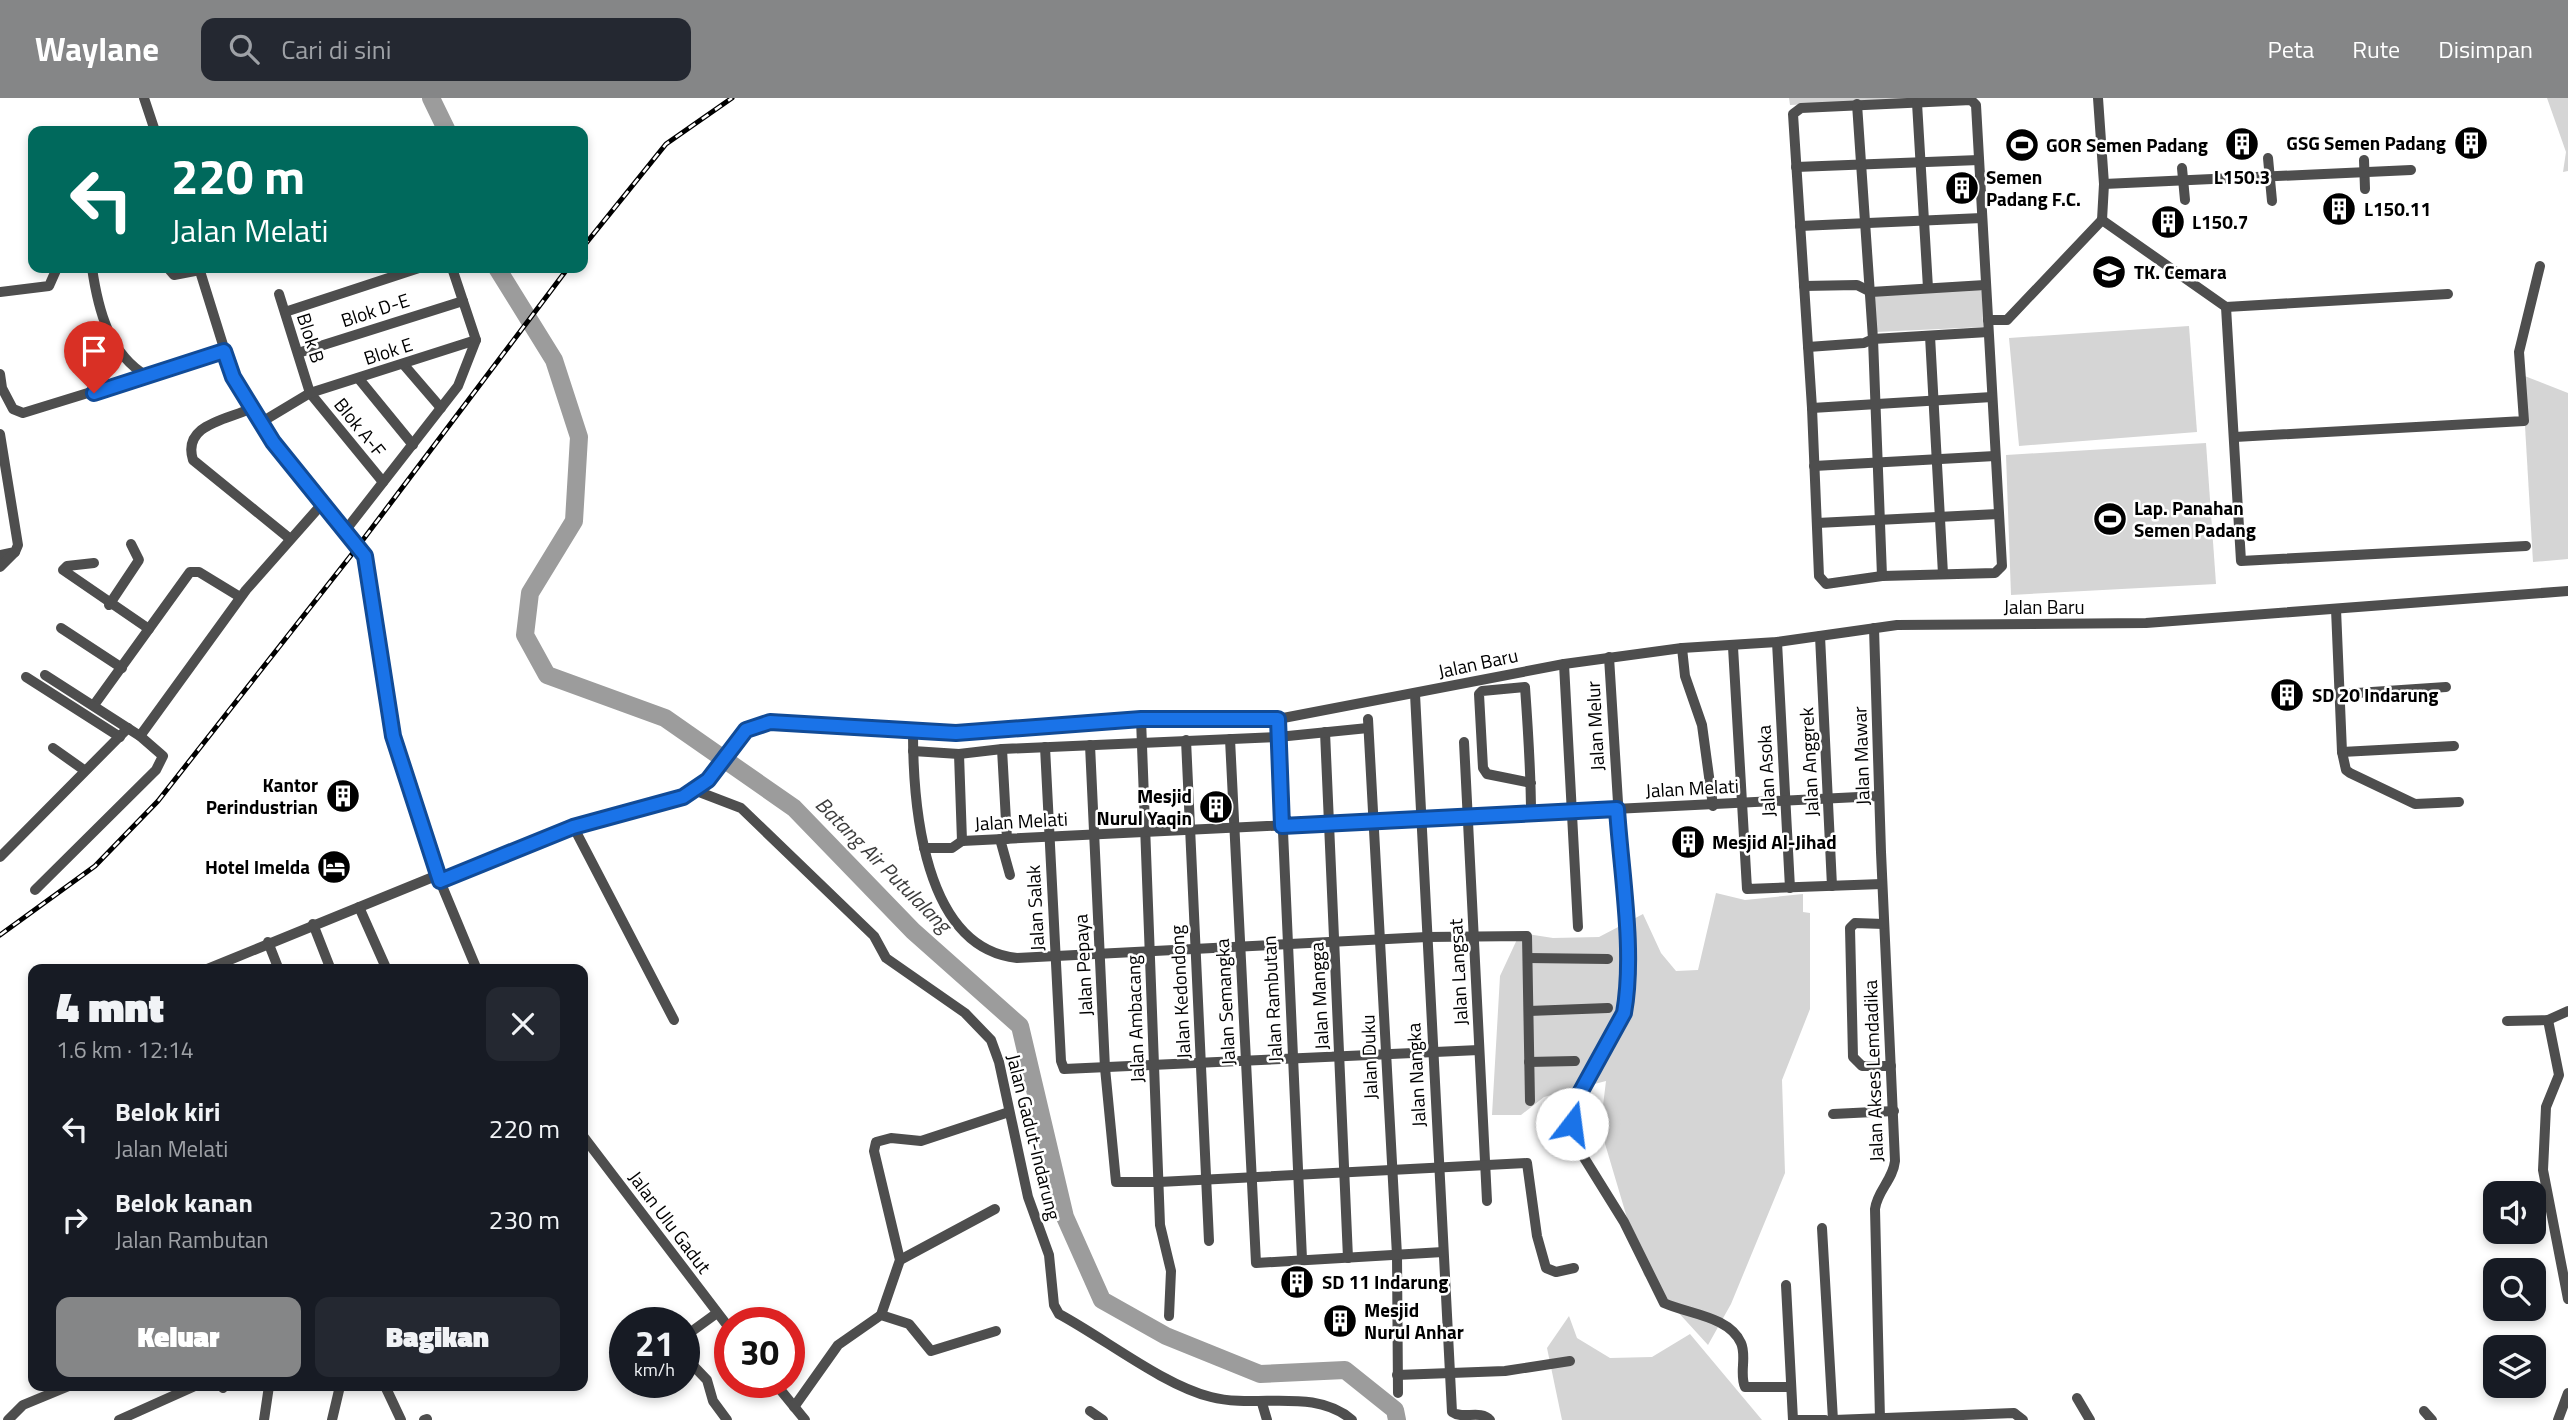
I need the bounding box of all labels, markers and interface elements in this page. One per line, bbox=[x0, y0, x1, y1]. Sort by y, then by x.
search box bbox=[201, 18, 691, 81]
text: Waylane bbox=[35, 24, 159, 74]
icon: search bbox=[225, 30, 263, 68]
text: Cari di sini bbox=[281, 30, 391, 69]
text: Peta bbox=[2268, 31, 2314, 67]
text: Rute bbox=[2352, 31, 2400, 67]
text: Disimpan bbox=[2438, 31, 2533, 67]
building icon: GSG Semen Padang bbox=[2452, 124, 2490, 162]
building icon: L150.3 bbox=[2223, 125, 2261, 163]
sports icon: GOR Semen Padang bbox=[2003, 126, 2041, 164]
place label: GSG Semen Padang bbox=[2286, 128, 2446, 157]
place label: GOR Semen Padang bbox=[2046, 130, 2208, 159]
text: 220 m bbox=[171, 138, 305, 213]
icon: left bbox=[56, 154, 147, 245]
place label: Semen Padang F.C. bbox=[1986, 162, 2081, 213]
place label: L150.3 bbox=[2214, 162, 2270, 191]
building icon: Semen Padang F.C. bbox=[1943, 169, 1981, 207]
building icon: L150.11 bbox=[2320, 190, 2358, 228]
place label: L150.11 bbox=[2364, 194, 2431, 223]
building icon: L150.7 bbox=[2149, 203, 2187, 241]
text: Jalan Melati bbox=[171, 206, 328, 254]
place label: L150.7 bbox=[2192, 207, 2248, 236]
school or university icon: TK. Cemara bbox=[2090, 253, 2128, 291]
place label: TK. Cemara bbox=[2134, 257, 2227, 286]
street label: Blok D-E bbox=[337, 285, 413, 334]
street label: Blok B bbox=[290, 309, 333, 367]
pin bbox=[64, 321, 124, 393]
street label: Blok E bbox=[360, 329, 416, 372]
icon: arrive bbox=[75, 332, 113, 370]
street label: Blok A-F bbox=[327, 391, 393, 463]
place label: Lap. Panahan Semen Padang bbox=[2134, 493, 2256, 544]
sports icon: Lap. Panahan Semen Padang bbox=[2091, 500, 2129, 538]
street label: Jalan Baru bbox=[2003, 592, 2085, 621]
street label: Jalan Baru bbox=[1435, 640, 1521, 685]
building icon: SD 20 Indarung bbox=[2268, 676, 2306, 714]
street label: Jalan Melur bbox=[1578, 680, 1611, 772]
place label: SD 20 Indarung bbox=[2312, 680, 2438, 709]
street label: Jalan Mawar bbox=[1844, 705, 1877, 806]
street label: Jalan Anggrek bbox=[1791, 707, 1826, 817]
street label: Jalan Asoka bbox=[1749, 724, 1782, 818]
place label: Kantor Perindustrian bbox=[206, 770, 318, 821]
street label: Jalan Melati bbox=[1645, 771, 1739, 804]
building icon: Kantor Perindustrian bbox=[324, 777, 362, 815]
place label: Mesjid Nurul Yaqin bbox=[1097, 781, 1192, 832]
building icon: Mesjid Nurul Yaqin bbox=[1197, 788, 1235, 826]
water label: Batang Air Putulalang bbox=[808, 789, 961, 941]
street label: Jalan Melati bbox=[974, 804, 1068, 837]
building icon: Mesjid Al-Jihad bbox=[1669, 823, 1707, 861]
place label: Mesjid Al-Jihad bbox=[1712, 827, 1837, 856]
hotel icon: Hotel Imelda bbox=[315, 848, 353, 886]
place label: Hotel Imelda bbox=[205, 852, 310, 881]
street label: Jalan Salak bbox=[1018, 864, 1051, 952]
street label: Jalan Pepaya bbox=[1065, 913, 1100, 1017]
street label: Jalan Langsat bbox=[1440, 918, 1475, 1026]
street label: Jalan Kedondong bbox=[1162, 924, 1197, 1060]
street label: Jalan Rambutan bbox=[1254, 935, 1289, 1063]
street label: Jalan Semangka bbox=[1207, 937, 1242, 1066]
street label: Jalan Mangga bbox=[1301, 941, 1336, 1051]
street label: Jalan Ambacang bbox=[1118, 954, 1151, 1083]
text: 4 mnt bbox=[56, 974, 164, 1038]
street label: Jalan Akses Lemdadika bbox=[1855, 979, 1890, 1162]
button: close bbox=[486, 987, 560, 1061]
street label: Jalan Duku bbox=[1353, 1014, 1384, 1100]
street label: Jalan Nangka bbox=[1398, 1022, 1433, 1128]
text: 1.6 km · 12:14 bbox=[56, 1032, 194, 1067]
street label: Jalan Gadut-Indarung bbox=[1000, 1051, 1069, 1223]
position arrow bbox=[1535, 1087, 1609, 1161]
text: Belok kiri bbox=[115, 1092, 221, 1131]
text: 220 m bbox=[489, 1109, 560, 1148]
icon: left bbox=[56, 1110, 94, 1148]
text: Jalan Melati bbox=[115, 1131, 228, 1166]
street label: Jalan Ulu Gadut bbox=[622, 1164, 719, 1279]
map controls bbox=[2483, 1181, 2546, 1398]
button: sound bbox=[2483, 1181, 2546, 1244]
text: Belok kanan bbox=[115, 1183, 253, 1222]
text: 230 m bbox=[489, 1200, 560, 1239]
icon: right bbox=[56, 1201, 94, 1239]
text: Jalan Rambutan bbox=[115, 1222, 269, 1257]
button: search bbox=[2483, 1258, 2546, 1321]
building icon: SD 11 Indarung bbox=[1278, 1263, 1316, 1301]
place label: SD 11 Indarung bbox=[1322, 1267, 1448, 1296]
place label: Mesjid Nurul Anhar bbox=[1364, 1295, 1464, 1346]
button: Keluar bbox=[56, 1297, 301, 1377]
button: Bagikan bbox=[315, 1297, 560, 1377]
building icon: Mesjid Nurul Anhar bbox=[1321, 1302, 1359, 1340]
speed limit sign: 30 bbox=[714, 1307, 805, 1398]
text: 21 bbox=[635, 1316, 674, 1370]
button: layers bbox=[2483, 1335, 2546, 1398]
text: km/h bbox=[634, 1356, 675, 1383]

